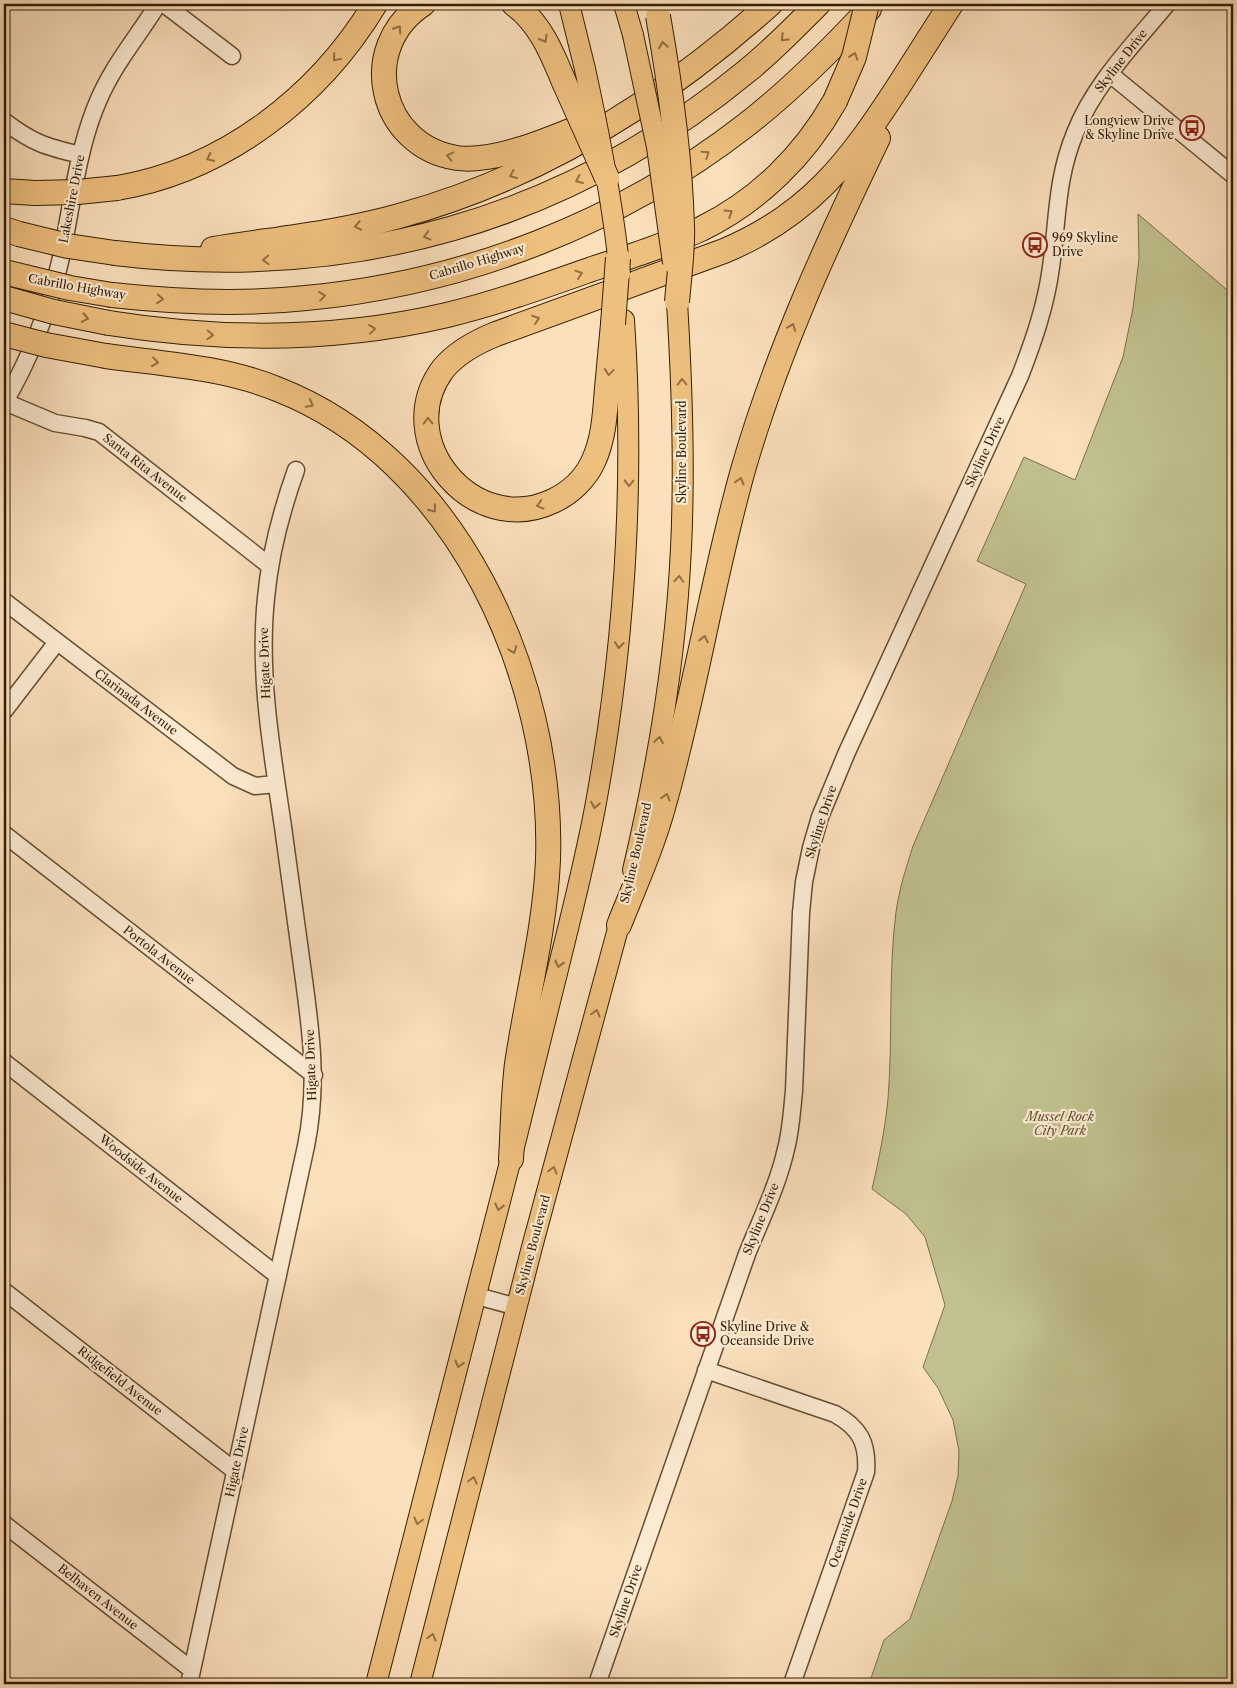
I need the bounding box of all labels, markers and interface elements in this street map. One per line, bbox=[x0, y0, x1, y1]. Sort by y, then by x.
one-way arrow bbox=[391, 26, 401, 35]
street label: Skyline Drive bbox=[1091, 26, 1150, 95]
one-way arrow bbox=[780, 32, 789, 41]
one-way arrow bbox=[538, 34, 548, 43]
one-way arrow bbox=[658, 41, 668, 49]
one-way arrow bbox=[333, 52, 342, 61]
one-way arrow bbox=[848, 52, 858, 61]
place label: Longview Drive & Skyline Drive bbox=[1084, 113, 1174, 142]
bus stop icon: Longview Drive & Skyline Drive bbox=[1179, 115, 1205, 141]
one-way arrow bbox=[206, 151, 215, 162]
one-way arrow bbox=[446, 151, 455, 162]
one-way arrow bbox=[700, 151, 709, 160]
street label: Lakeshire Drive bbox=[56, 153, 87, 244]
one-way arrow bbox=[509, 169, 518, 180]
one-way arrow bbox=[575, 174, 584, 184]
one-way arrow bbox=[724, 209, 733, 219]
one-way arrow bbox=[354, 220, 363, 230]
one-way arrow bbox=[422, 230, 431, 241]
place label: 969 Skyline Drive bbox=[1052, 230, 1119, 259]
bus stop icon: 969 Skyline Drive bbox=[1022, 232, 1048, 258]
street label: Cabrillo Highway bbox=[427, 240, 527, 283]
one-way arrow bbox=[262, 254, 270, 265]
one-way arrow bbox=[575, 270, 583, 280]
street label: Cabrillo Highway bbox=[27, 271, 127, 303]
one-way arrow bbox=[319, 291, 327, 302]
one-way arrow bbox=[157, 294, 165, 305]
one-way arrow bbox=[80, 313, 89, 323]
one-way arrow bbox=[531, 315, 540, 325]
one-way arrow bbox=[786, 323, 797, 332]
one-way arrow bbox=[368, 324, 376, 335]
one-way arrow bbox=[206, 329, 214, 340]
one-way arrow bbox=[151, 356, 159, 367]
one-way arrow bbox=[603, 369, 614, 377]
one-way arrow bbox=[676, 378, 687, 386]
one-way arrow bbox=[305, 398, 314, 408]
street label: Skyline Boulevard bbox=[674, 400, 689, 504]
street label: Skyline Drive bbox=[962, 414, 1008, 490]
one-way arrow bbox=[423, 417, 433, 424]
street label: Santa Rita Avenue bbox=[100, 430, 191, 505]
one-way arrow bbox=[735, 477, 745, 485]
one-way arrow bbox=[624, 479, 634, 487]
one-way arrow bbox=[536, 500, 544, 510]
one-way arrow bbox=[427, 503, 436, 513]
one-way arrow bbox=[674, 575, 685, 583]
street label: Higate Drive bbox=[256, 627, 273, 699]
one-way arrow bbox=[698, 634, 709, 643]
one-way arrow bbox=[614, 641, 625, 649]
one-way arrow bbox=[507, 645, 517, 654]
street label: Clarinada Avenue bbox=[92, 665, 181, 738]
one-way arrow bbox=[654, 736, 664, 745]
street label: Skyline Drive bbox=[802, 783, 840, 860]
one-way arrow bbox=[661, 793, 671, 802]
street label: Skyline Boulevard bbox=[617, 800, 655, 905]
one-way arrow bbox=[591, 801, 601, 810]
street label: Portola Avenue bbox=[121, 922, 198, 987]
one-way arrow bbox=[554, 959, 565, 968]
one-way arrow bbox=[590, 1009, 601, 1018]
street label: Higate Drive bbox=[302, 1029, 319, 1101]
park label: Mussel Rock City Park bbox=[1024, 1109, 1095, 1138]
street label: Woodside Avenue bbox=[96, 1131, 186, 1206]
one-way arrow bbox=[547, 1165, 558, 1174]
street label: Skyline Drive bbox=[739, 1180, 782, 1257]
street label: Skyline Boulevard bbox=[512, 1192, 553, 1297]
one-way arrow bbox=[494, 1202, 505, 1211]
place label: Skyline Drive & Oceanside Drive bbox=[720, 1319, 814, 1348]
bus stop icon: Skyline Drive & Oceanside Drive bbox=[690, 1321, 716, 1347]
street label: Ridgefield Avenue bbox=[75, 1343, 166, 1418]
one-way arrow bbox=[454, 1360, 465, 1369]
street label: Higate Drive bbox=[222, 1425, 251, 1499]
one-way arrow bbox=[468, 1476, 478, 1484]
street label: Oceanside Drive bbox=[825, 1476, 870, 1570]
one-way arrow bbox=[414, 1517, 424, 1525]
street label: Belhaven Avenue bbox=[55, 1561, 142, 1633]
street label: Skyline Drive bbox=[606, 1562, 645, 1639]
one-way arrow bbox=[427, 1634, 437, 1642]

